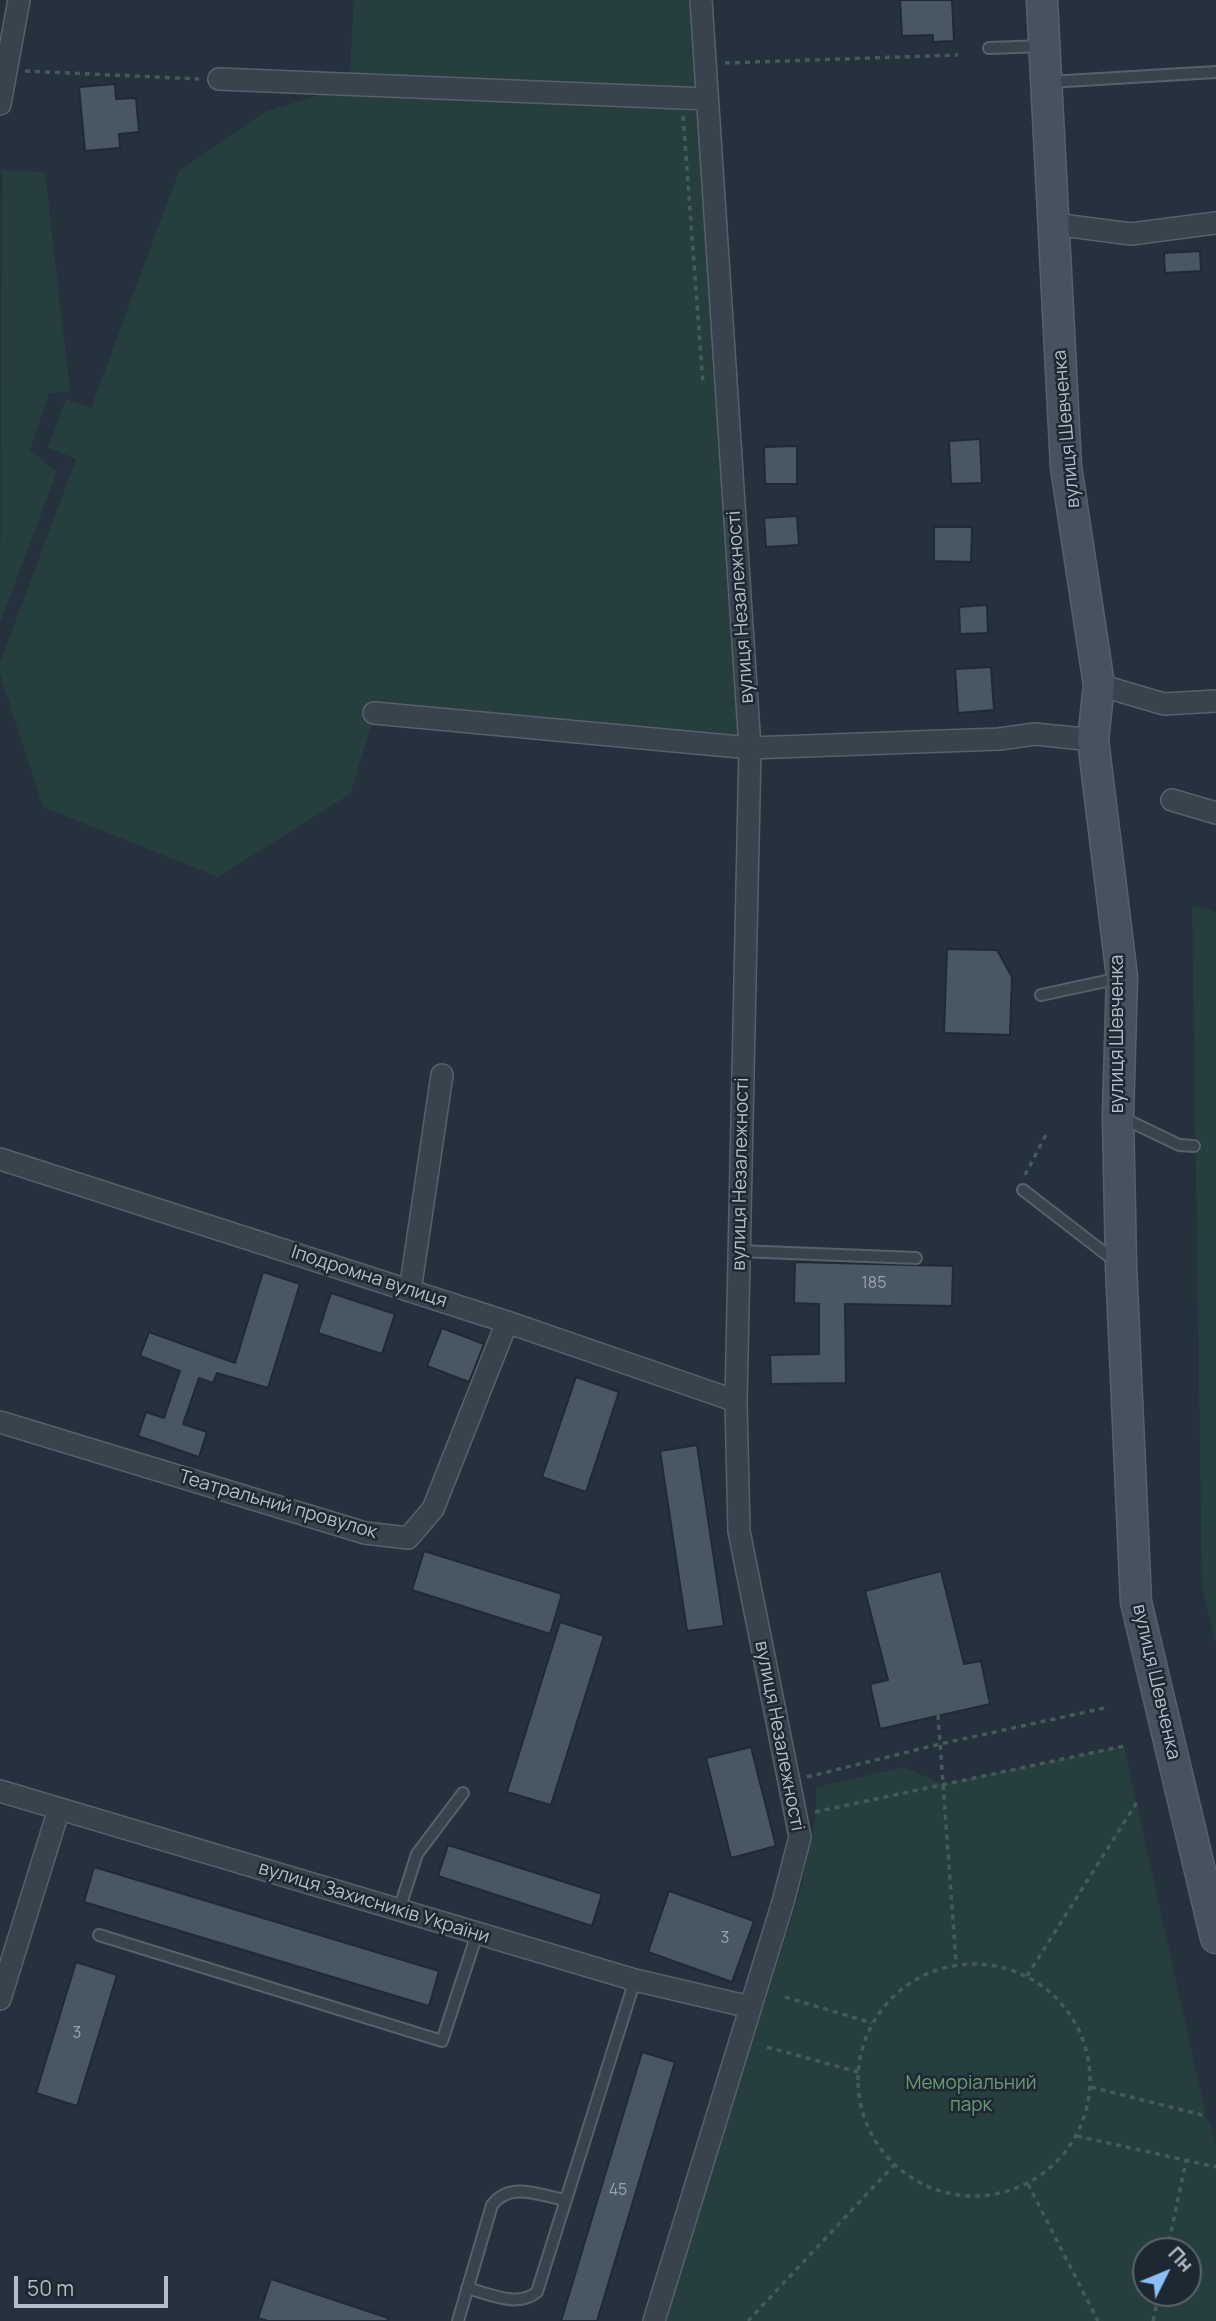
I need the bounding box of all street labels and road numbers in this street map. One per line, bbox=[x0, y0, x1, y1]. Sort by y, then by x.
street label: вулиця Шевченка bbox=[1049, 349, 1085, 509]
street label: вулиця Незалежності bbox=[723, 510, 759, 704]
street label: вулиця Шевченка bbox=[1107, 955, 1129, 1113]
street label: вулиця Незалежності bbox=[728, 1077, 754, 1271]
street label: Іподромна вулиця bbox=[288, 1241, 450, 1313]
street label: Театральний провулок bbox=[176, 1466, 380, 1544]
street label: вулиця Шевченка bbox=[1127, 1602, 1185, 1762]
street label: вулиця Незалежності bbox=[749, 1639, 809, 1833]
street label: вулиця Захисників України bbox=[256, 1857, 492, 1949]

